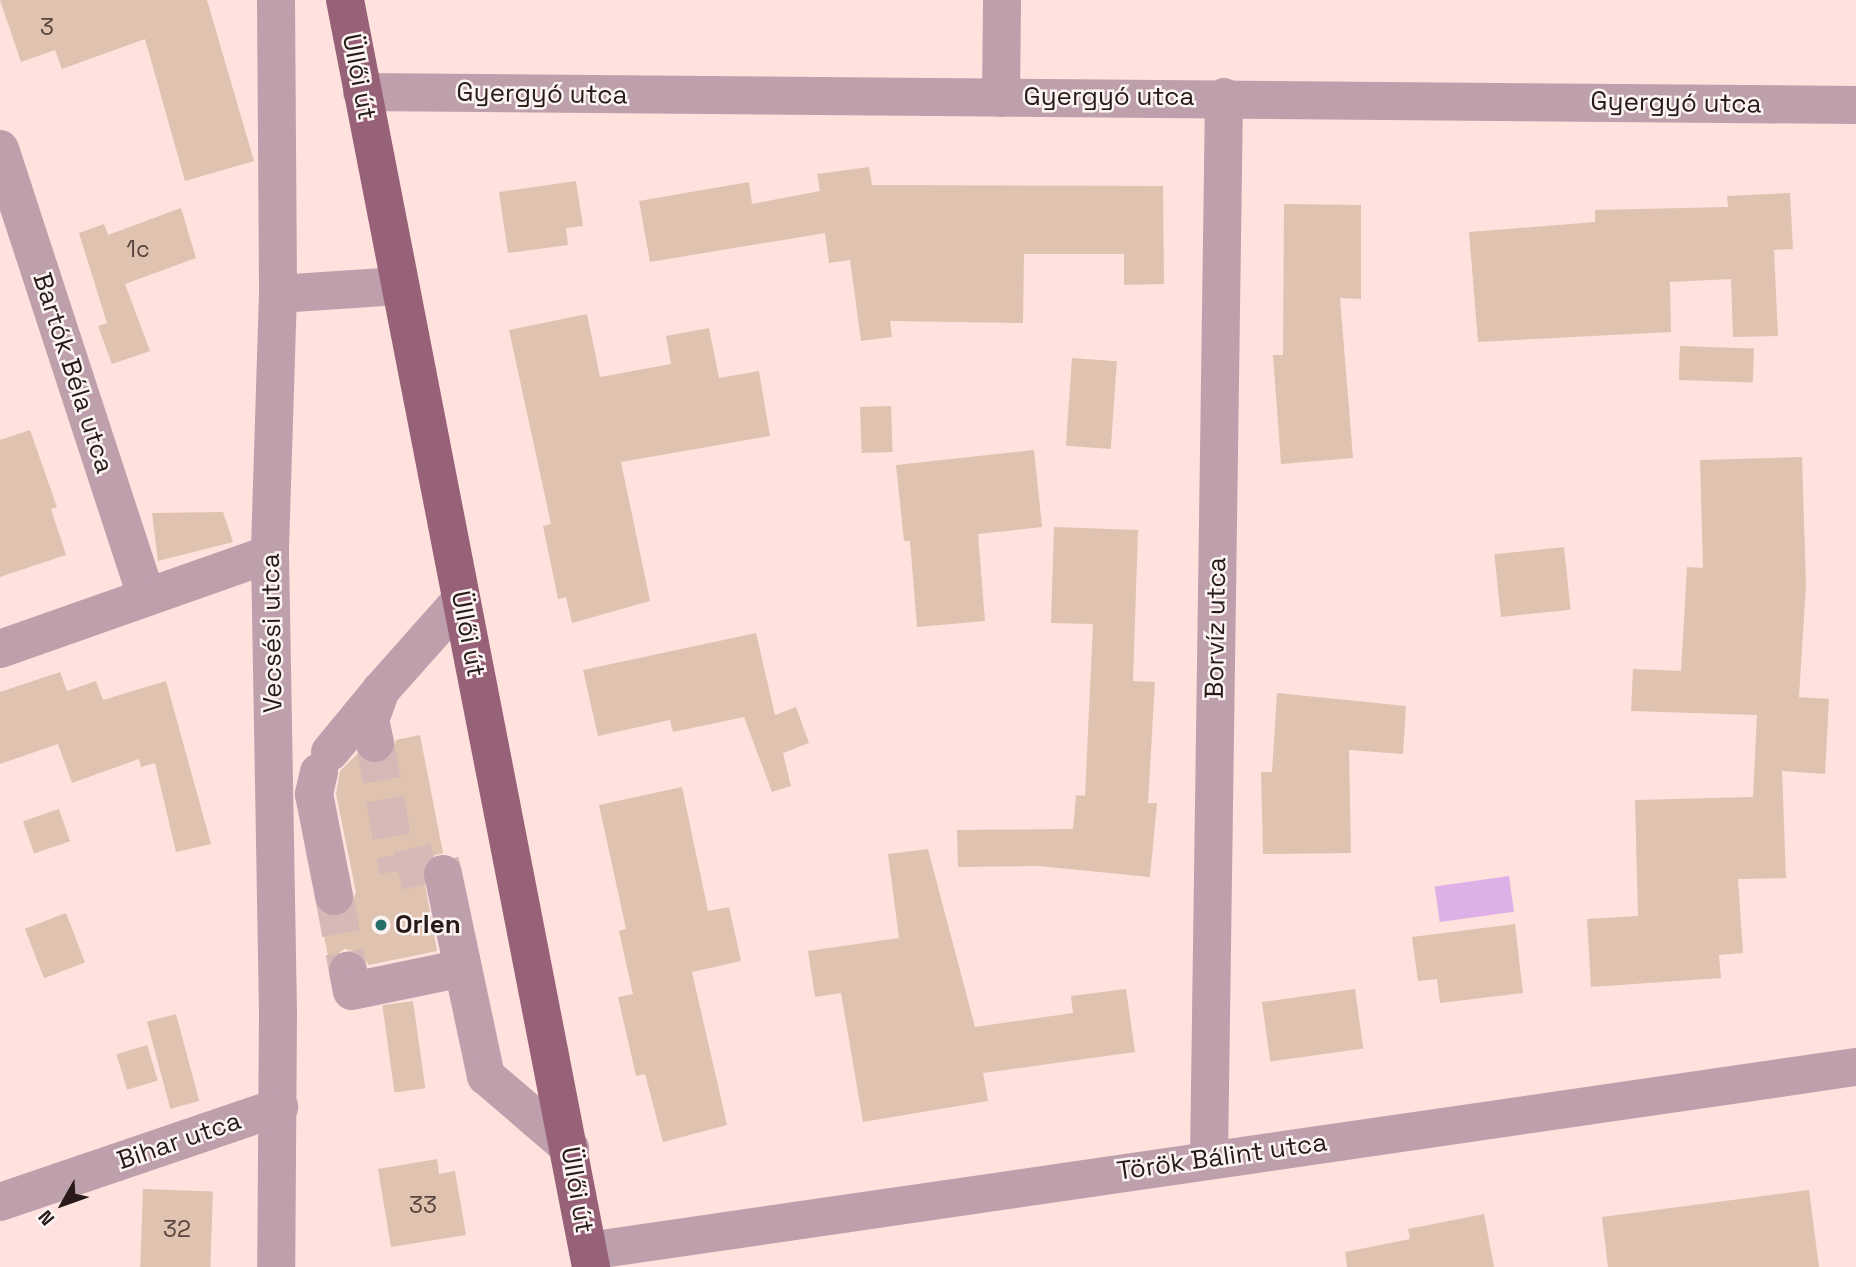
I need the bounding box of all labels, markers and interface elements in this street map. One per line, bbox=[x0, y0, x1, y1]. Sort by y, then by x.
house number: 3 bbox=[40, 13, 54, 41]
street label: Üllői út bbox=[335, 31, 383, 123]
street label: Gyergyó utca bbox=[456, 77, 628, 111]
street label: Gyergyó utca bbox=[1023, 81, 1195, 113]
street label: Gyergyó utca bbox=[1590, 86, 1762, 120]
house number: 1c bbox=[126, 235, 150, 263]
street label: Bartók Béla utca bbox=[26, 269, 120, 477]
street label: Vecsési utca bbox=[255, 553, 289, 713]
street label: Borvíz utca bbox=[1199, 557, 1233, 699]
street label: Üllői út bbox=[444, 588, 492, 680]
place label: Orlen bbox=[395, 909, 461, 941]
marker: Orlen bbox=[373, 917, 389, 933]
street label: Bihar utca bbox=[113, 1105, 245, 1177]
street label: Török Bálint utca bbox=[1115, 1127, 1329, 1187]
street label: Üllői út bbox=[554, 1144, 600, 1236]
north arrow bbox=[28, 1169, 98, 1239]
house number: 33 bbox=[409, 1191, 437, 1219]
text: N bbox=[33, 1205, 60, 1231]
house number: 32 bbox=[163, 1215, 191, 1243]

